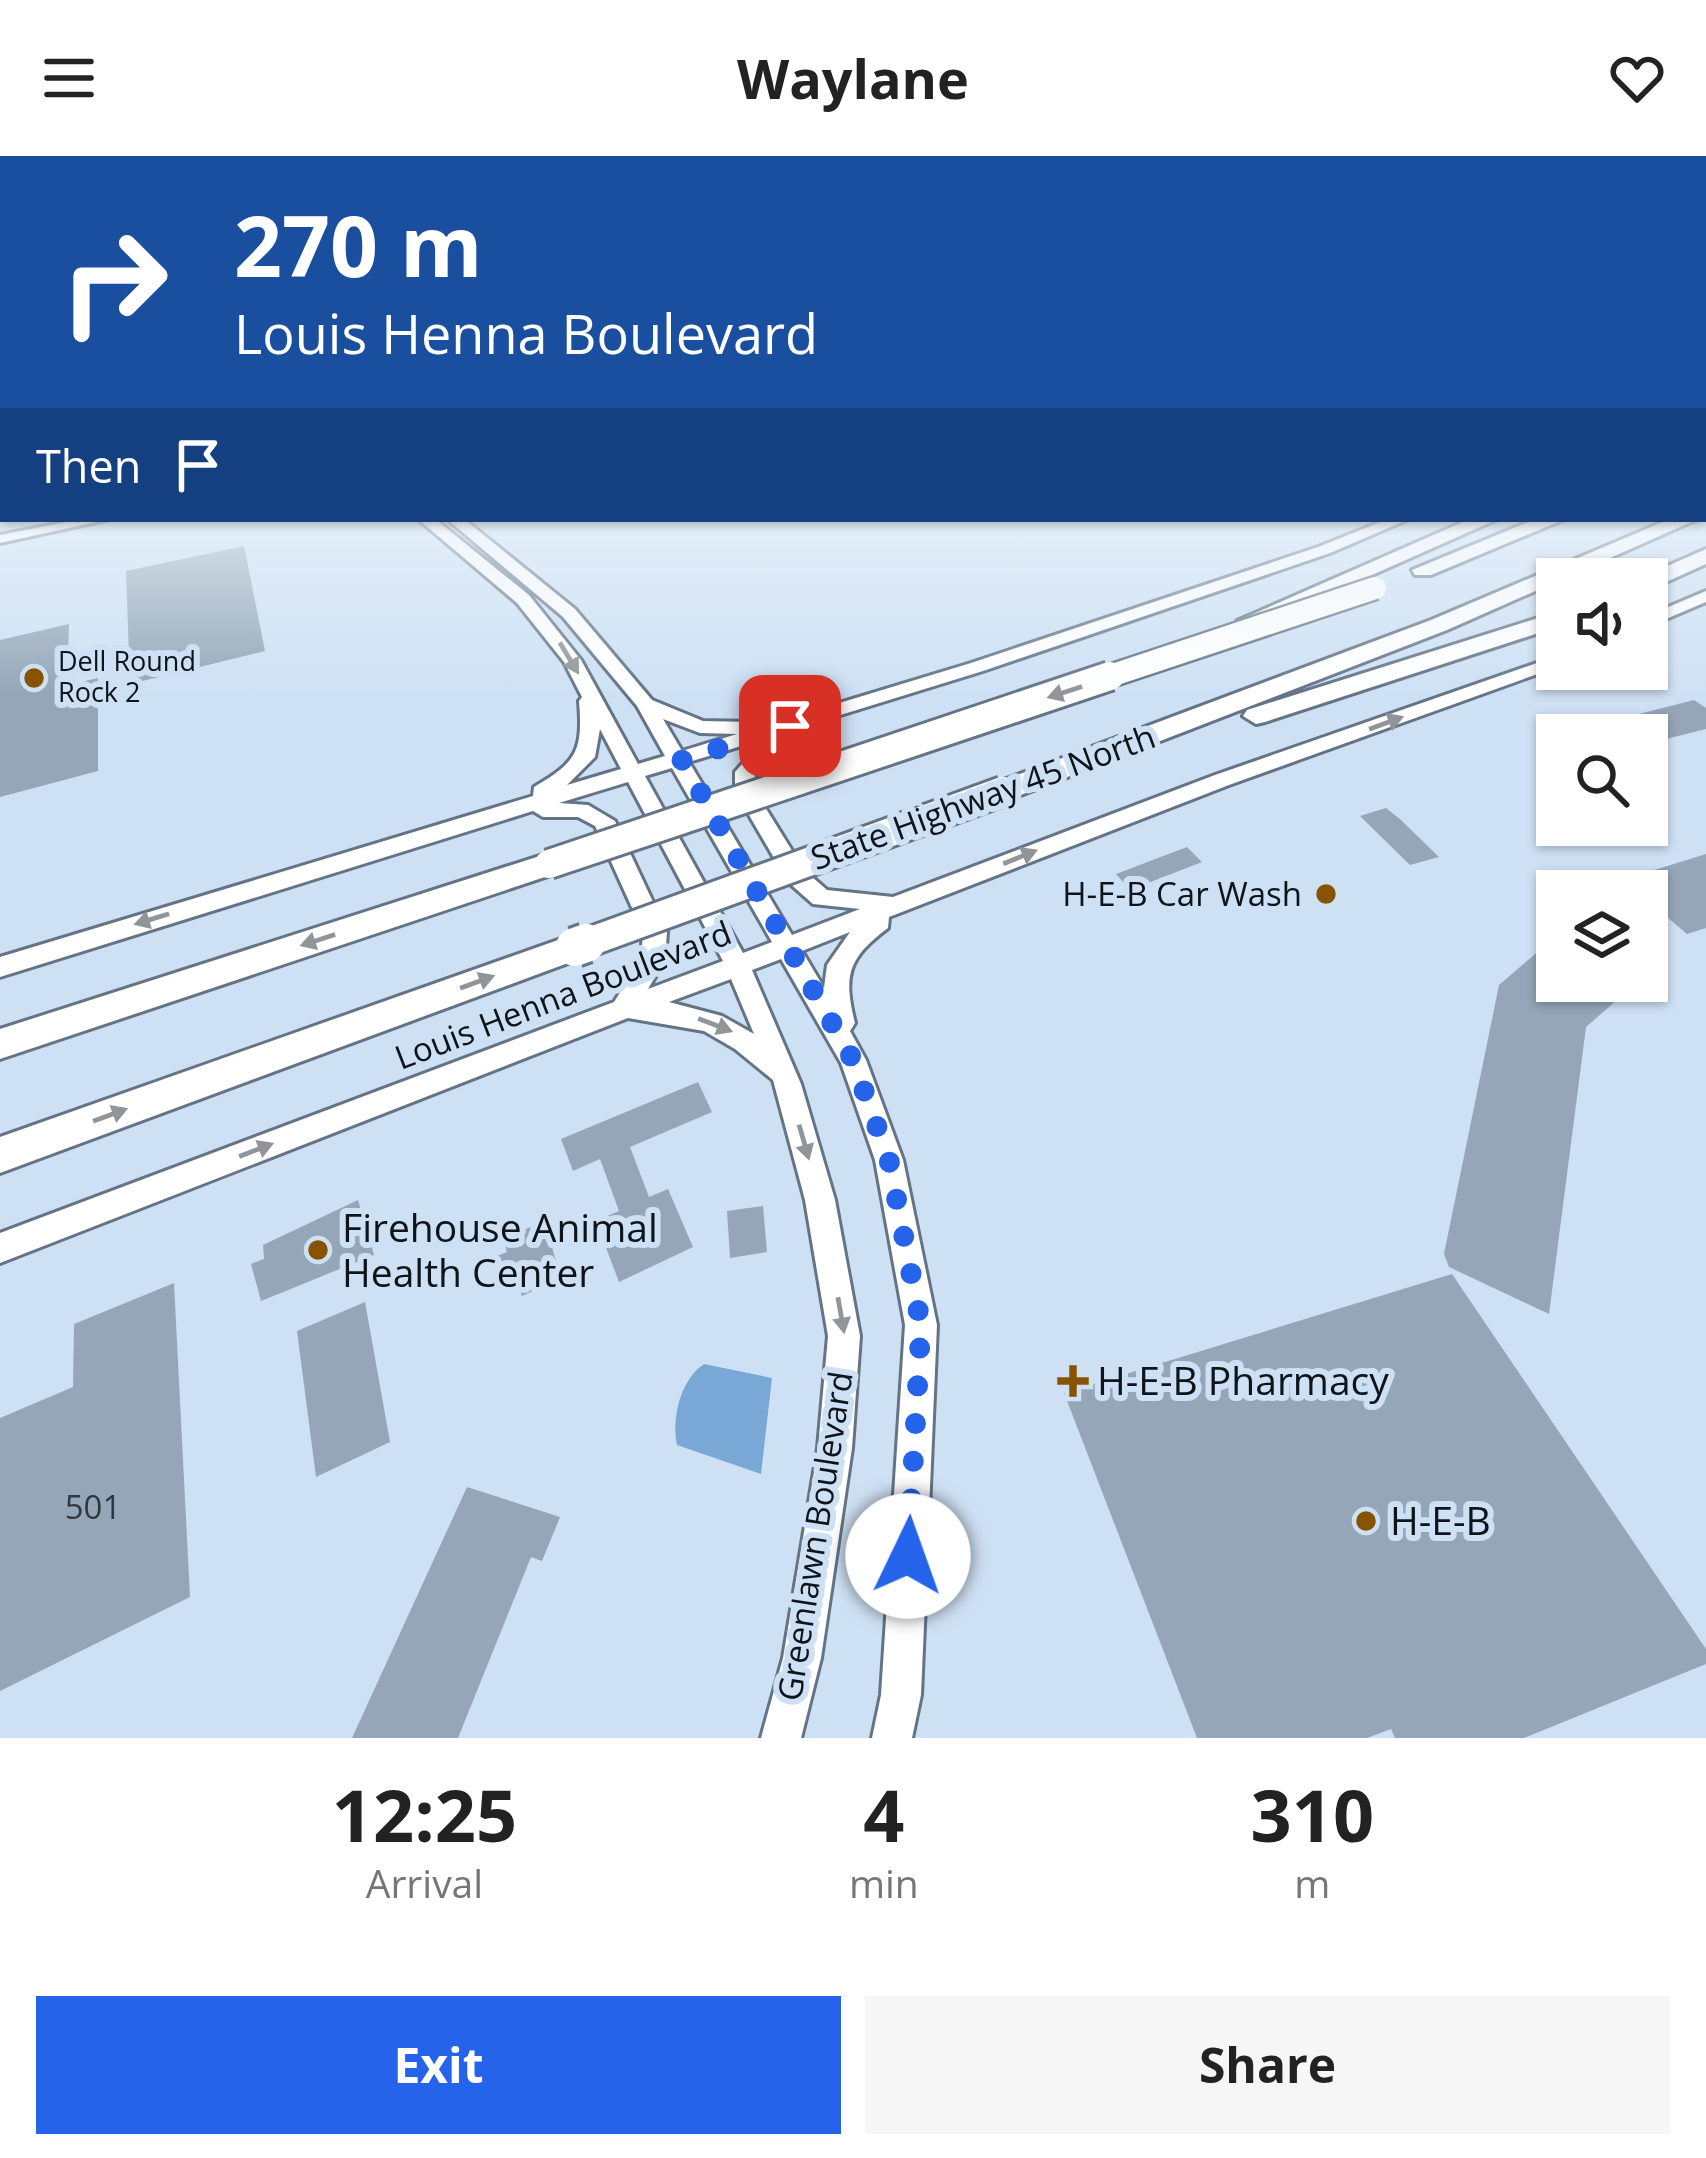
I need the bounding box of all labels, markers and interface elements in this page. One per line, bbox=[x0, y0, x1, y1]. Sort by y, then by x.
text: Waylane bbox=[737, 41, 969, 115]
icon: menu bbox=[36, 45, 102, 111]
icon: heart bbox=[1604, 45, 1670, 111]
text: 270 m bbox=[234, 187, 482, 302]
icon: right bbox=[36, 204, 192, 360]
text: Louis Henna Boulevard bbox=[234, 296, 818, 370]
icon: arrive bbox=[165, 432, 231, 498]
text: Then bbox=[36, 435, 141, 496]
map controls bbox=[1536, 558, 1668, 1002]
button: sound bbox=[1536, 558, 1668, 690]
one-way arrow bbox=[558, 641, 579, 675]
place label: Dell Round Rock 2 bbox=[58, 642, 196, 710]
marker: Dell Round Rock 2 bbox=[21, 665, 47, 691]
pin bbox=[739, 675, 841, 777]
one-way arrow bbox=[1046, 683, 1083, 702]
icon: arrive bbox=[757, 693, 823, 759]
street label: State Highway 45 North bbox=[804, 713, 1161, 880]
one-way arrow bbox=[1368, 713, 1404, 731]
button: search bbox=[1536, 714, 1668, 846]
one-way arrow bbox=[1003, 846, 1039, 865]
button: layers bbox=[1536, 870, 1668, 1002]
place label: H-E-B Car Wash bbox=[1062, 871, 1302, 916]
marker: H-E-B Car Wash bbox=[1313, 881, 1339, 907]
street label: Louis Henna Boulevard bbox=[388, 910, 738, 1080]
one-way arrow bbox=[133, 911, 169, 930]
one-way arrow bbox=[299, 931, 336, 950]
one-way arrow bbox=[459, 972, 495, 990]
one-way arrow bbox=[698, 1016, 734, 1035]
one-way arrow bbox=[92, 1105, 128, 1123]
one-way arrow bbox=[796, 1123, 815, 1160]
one-way arrow bbox=[238, 1140, 274, 1159]
place label: Firehouse Animal Health Center bbox=[342, 1200, 658, 1298]
marker: Firehouse Animal Health Center bbox=[305, 1237, 331, 1263]
one-way arrow bbox=[832, 1296, 850, 1334]
place label: H-E-B Pharmacy bbox=[1097, 1353, 1389, 1406]
street label: Greenlawn Boulevard bbox=[766, 1368, 863, 1704]
marker: H-E-B Pharmacy bbox=[1060, 1368, 1086, 1394]
house number: 501 bbox=[65, 1484, 121, 1529]
position arrow bbox=[845, 1493, 971, 1619]
place label: H-E-B bbox=[1390, 1493, 1491, 1546]
marker: H-E-B bbox=[1353, 1508, 1379, 1534]
text: 12:25 bbox=[332, 1765, 517, 1863]
text: 4 bbox=[863, 1765, 904, 1863]
text: 310 bbox=[1251, 1765, 1374, 1863]
text: Arrival bbox=[366, 1856, 483, 1909]
text: min bbox=[849, 1856, 919, 1909]
text: m bbox=[1294, 1856, 1330, 1909]
button: Exit bbox=[36, 1996, 841, 2134]
button: Share bbox=[865, 1996, 1670, 2134]

